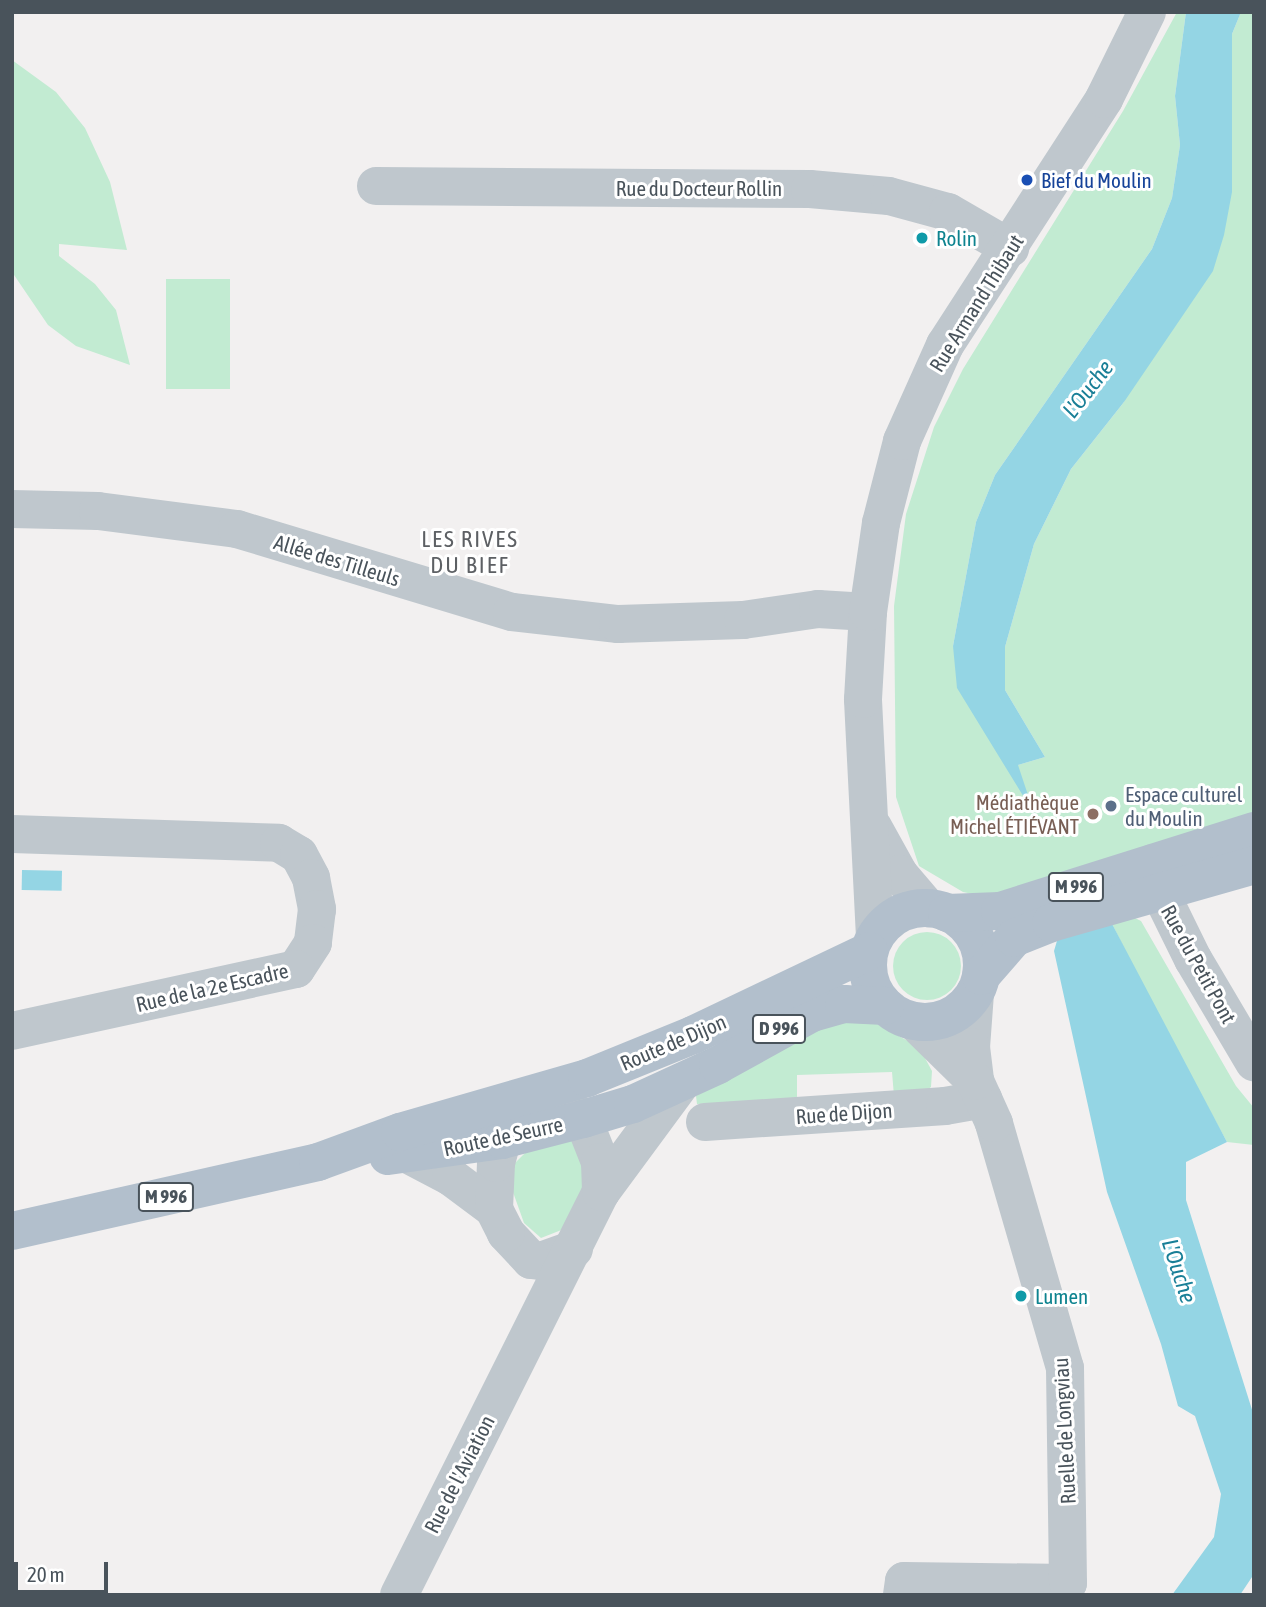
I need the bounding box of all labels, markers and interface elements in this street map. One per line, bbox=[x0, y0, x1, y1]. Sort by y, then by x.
place label: Bief du Moulin bbox=[1041, 167, 1152, 193]
marker: Bief du Moulin bbox=[1019, 172, 1035, 188]
street label: Rue du Docteur Rollin bbox=[616, 175, 782, 201]
place label: Rolin bbox=[936, 225, 977, 251]
marker: Rolin bbox=[914, 230, 930, 246]
street label: Rue Armand Thibaut bbox=[924, 230, 1028, 376]
water label: L'Ouche bbox=[1057, 354, 1119, 424]
district label: LES RIVES DU BIEF bbox=[422, 525, 518, 579]
street label: Allée des Tilleuls bbox=[271, 529, 403, 591]
place label: Espace culturel du Moulin bbox=[1125, 781, 1242, 831]
place label: Médiathèque Michel ÉTIÉVANT bbox=[950, 789, 1079, 839]
marker: Espace culturel du Moulin bbox=[1103, 798, 1119, 814]
marker: Médiathèque Michel ÉTIÉVANT bbox=[1085, 806, 1101, 822]
road number: M 996 bbox=[1046, 872, 1106, 902]
street label: Rue du Petit Pont bbox=[1156, 900, 1242, 1028]
street label: Rue de la 2e Escadre bbox=[133, 957, 291, 1017]
street label: Route de Dijon bbox=[616, 1008, 730, 1076]
road number: D 996 bbox=[751, 1014, 807, 1044]
street label: Rue de Dijon bbox=[795, 1097, 893, 1129]
street label: Route de Seurre bbox=[441, 1111, 565, 1161]
road number: M 996 bbox=[136, 1182, 196, 1212]
water label: L'Ouche bbox=[1156, 1235, 1202, 1307]
place label: Lumen bbox=[1035, 1283, 1088, 1309]
marker: Lumen bbox=[1013, 1288, 1029, 1304]
street label: Ruelle de Longviau bbox=[1048, 1357, 1080, 1505]
street label: Rue de l'Aviation bbox=[419, 1411, 499, 1537]
scale bar bbox=[18, 1548, 112, 1592]
text: 20 m bbox=[27, 1562, 65, 1586]

